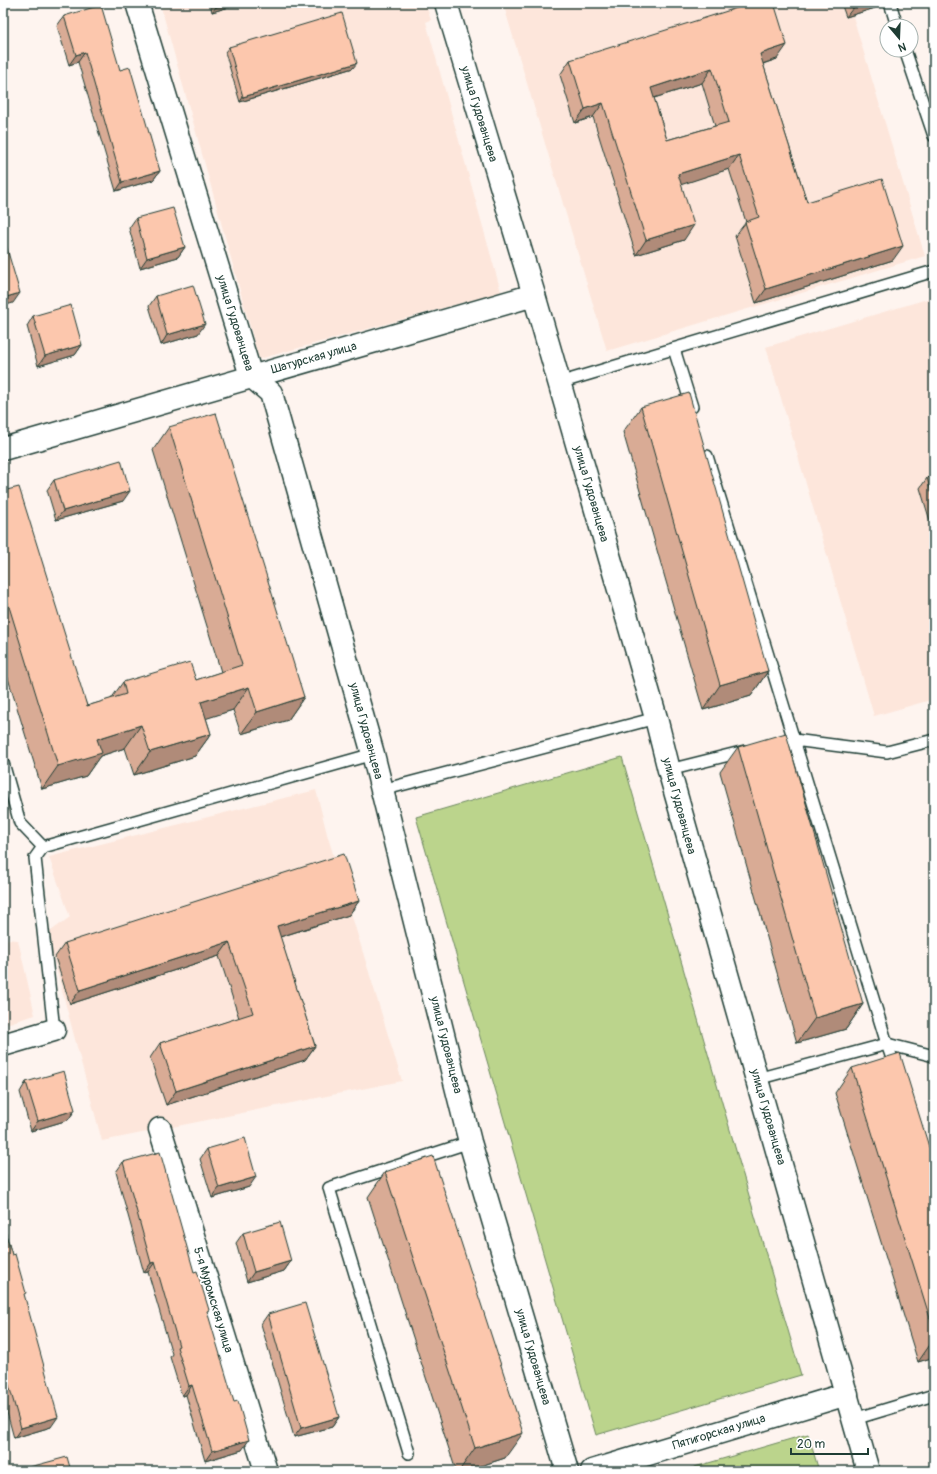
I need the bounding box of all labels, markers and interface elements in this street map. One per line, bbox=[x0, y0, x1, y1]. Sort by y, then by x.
north arrow bbox=[879, 18, 919, 58]
text: N bbox=[896, 40, 908, 55]
street label: улица Гудованцева bbox=[457, 63, 501, 164]
street label: улица Гудованцева bbox=[213, 272, 257, 373]
street label: Шатурская улица bbox=[270, 339, 359, 377]
street label: улица Гудованцева bbox=[570, 443, 612, 544]
street label: улица Гудованцева bbox=[346, 680, 386, 781]
street label: улица Гудованцева bbox=[659, 755, 699, 856]
street label: улица Гудованцева bbox=[426, 994, 465, 1095]
street label: улица Гудованцева bbox=[747, 1066, 789, 1167]
street label: 5-я Муромская улица bbox=[190, 1245, 236, 1355]
street label: улица Гудованцева bbox=[512, 1306, 554, 1407]
street label: Пятигорская улица bbox=[671, 1411, 768, 1453]
scale bar bbox=[791, 1430, 868, 1456]
text: 20 m bbox=[797, 1437, 826, 1452]

